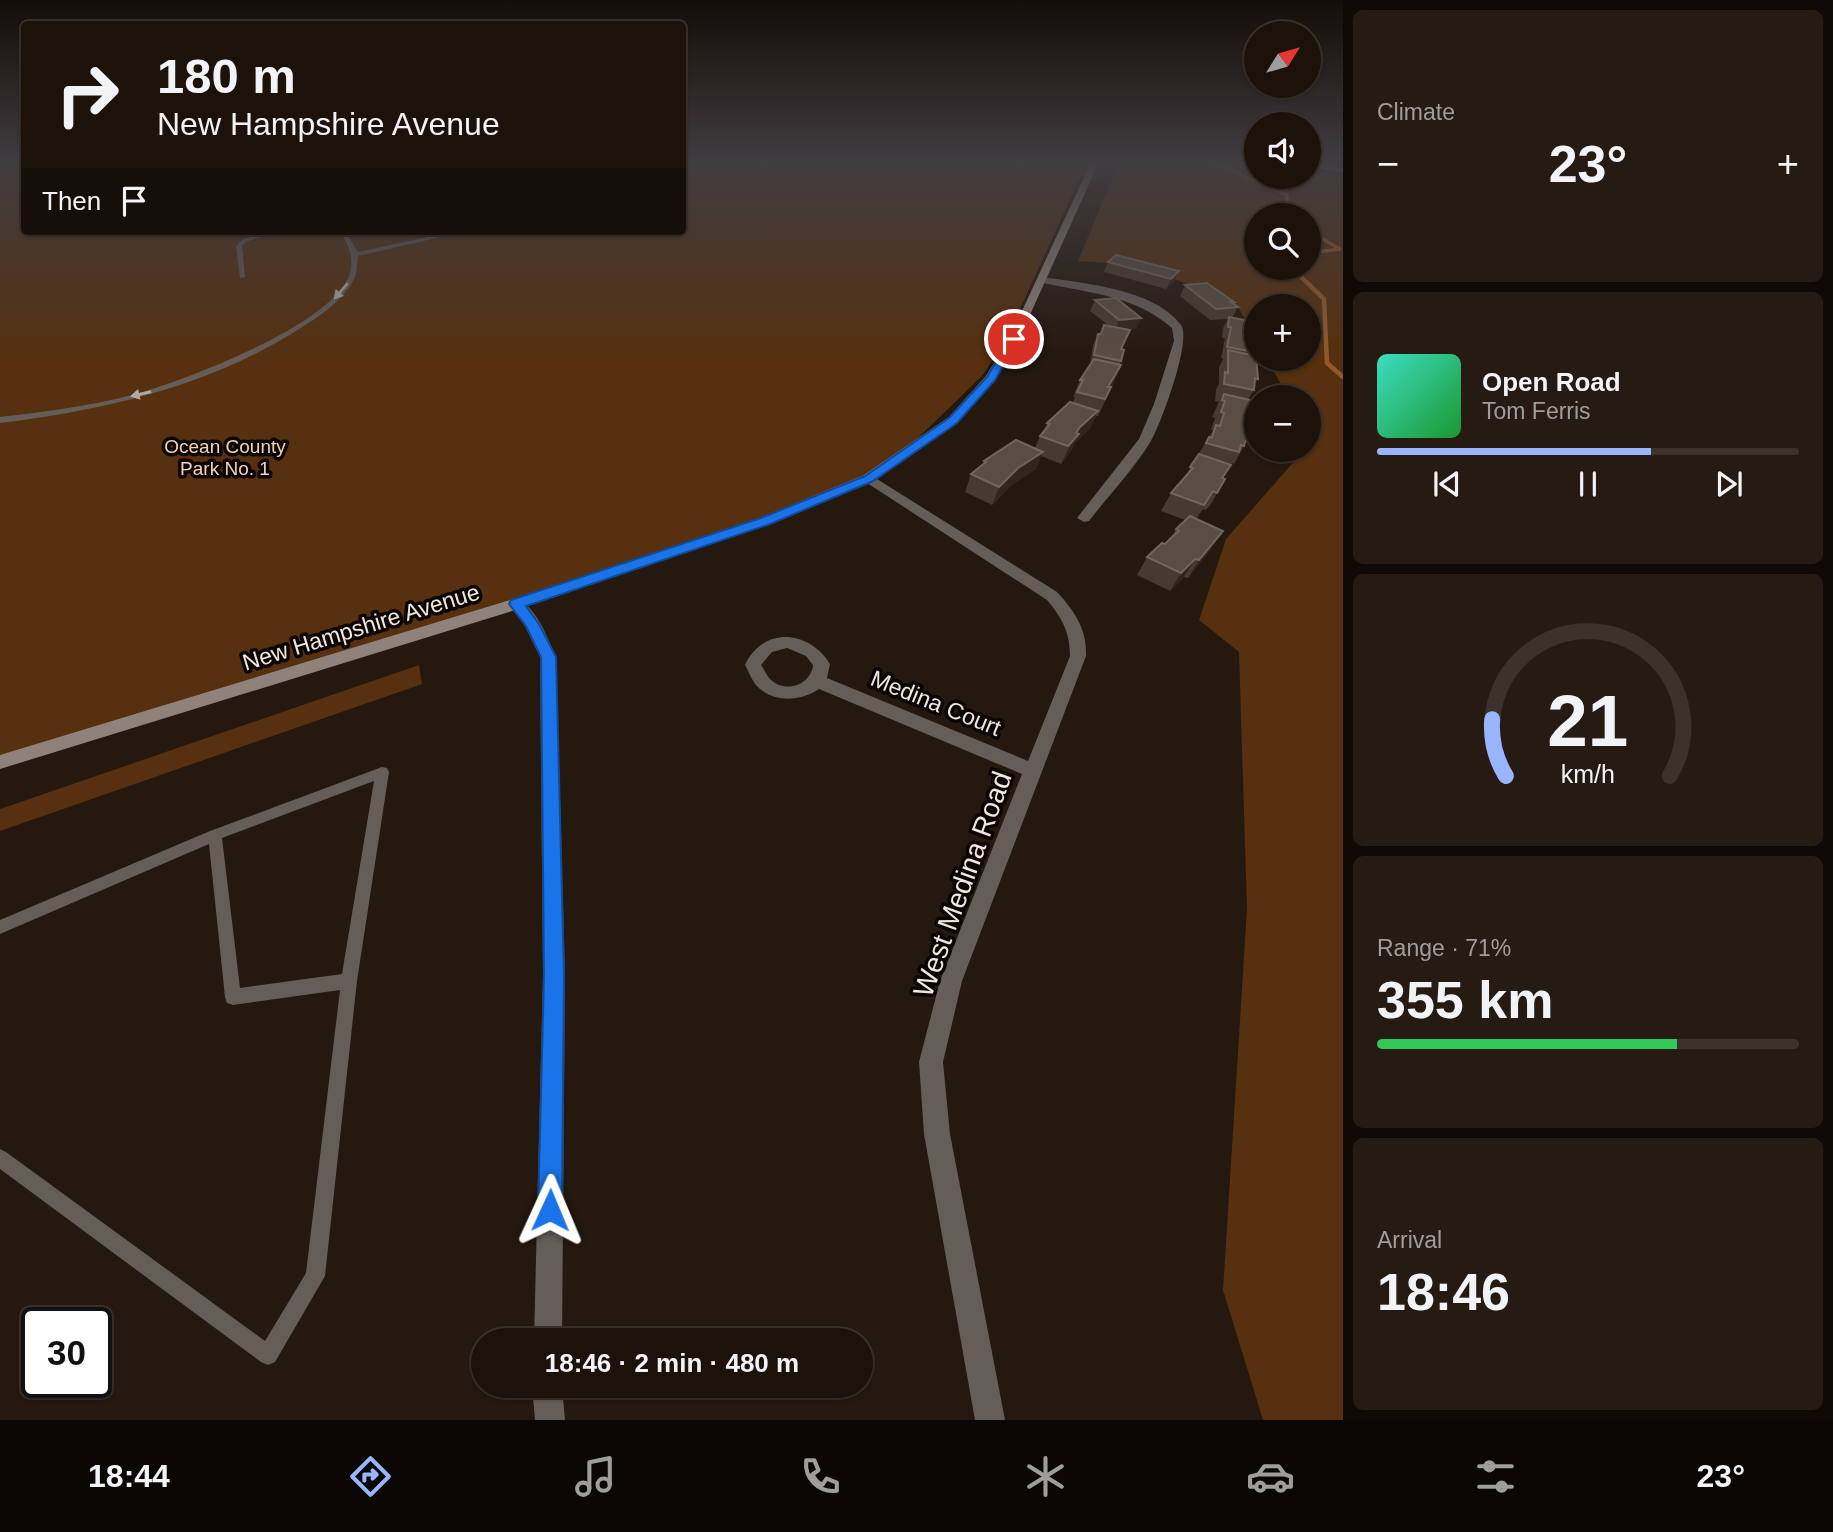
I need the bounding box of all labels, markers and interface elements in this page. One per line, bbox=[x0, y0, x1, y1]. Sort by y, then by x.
north arrow bbox=[1244, 21, 1321, 98]
map controls bbox=[1244, 21, 1321, 462]
icon: right bbox=[42, 49, 133, 140]
text: 180 m bbox=[157, 49, 296, 103]
text: Climate bbox=[1377, 99, 1455, 125]
text: New Hampshire Avenue bbox=[157, 106, 500, 142]
button: sound bbox=[1244, 112, 1321, 189]
text: 23° bbox=[1549, 135, 1627, 193]
text: − bbox=[1377, 143, 1399, 185]
text: + bbox=[1777, 143, 1799, 185]
icon: arrive bbox=[115, 182, 153, 220]
text: Then bbox=[42, 186, 101, 216]
button: search bbox=[1244, 203, 1321, 280]
one-way arrow bbox=[334, 283, 349, 300]
button: + bbox=[1244, 294, 1321, 371]
pin bbox=[984, 309, 1044, 369]
icon: arrive bbox=[995, 320, 1033, 358]
text: Open Road bbox=[1482, 367, 1621, 397]
button: − bbox=[1244, 385, 1321, 462]
one-way arrow bbox=[130, 389, 152, 400]
text: Tom Ferris bbox=[1482, 398, 1591, 424]
park label: Ocean County Park No. 1 bbox=[164, 436, 286, 479]
icon: previous bbox=[1428, 465, 1466, 503]
icon: pause bbox=[1569, 465, 1607, 503]
icon: next bbox=[1710, 465, 1748, 503]
street label: New Hampshire Avenue bbox=[239, 579, 483, 675]
street label: Medina Court bbox=[867, 665, 1005, 741]
text: 21 bbox=[1548, 680, 1628, 761]
text: km/h bbox=[1561, 760, 1615, 788]
street label: West Medina Road bbox=[907, 767, 1018, 1001]
text: Range · 71% bbox=[1377, 935, 1511, 961]
text: 355 km bbox=[1377, 971, 1553, 1029]
position arrow bbox=[513, 1173, 587, 1247]
text: Arrival bbox=[1377, 1227, 1442, 1253]
text: 18:46 bbox=[1377, 1263, 1510, 1321]
speed limit sign: 30 bbox=[21, 1307, 112, 1398]
text: 18:46 · 2 min · 480 m bbox=[545, 1348, 799, 1378]
icon: directions bbox=[346, 1452, 395, 1501]
icon: music bbox=[571, 1452, 620, 1501]
icon: phone bbox=[796, 1452, 845, 1501]
icon: climate bbox=[1021, 1452, 1070, 1501]
icon: car bbox=[1246, 1452, 1295, 1501]
icon: filters bbox=[1471, 1452, 1520, 1501]
text: 18:44 bbox=[88, 1458, 170, 1494]
text: 23° bbox=[1697, 1458, 1745, 1494]

